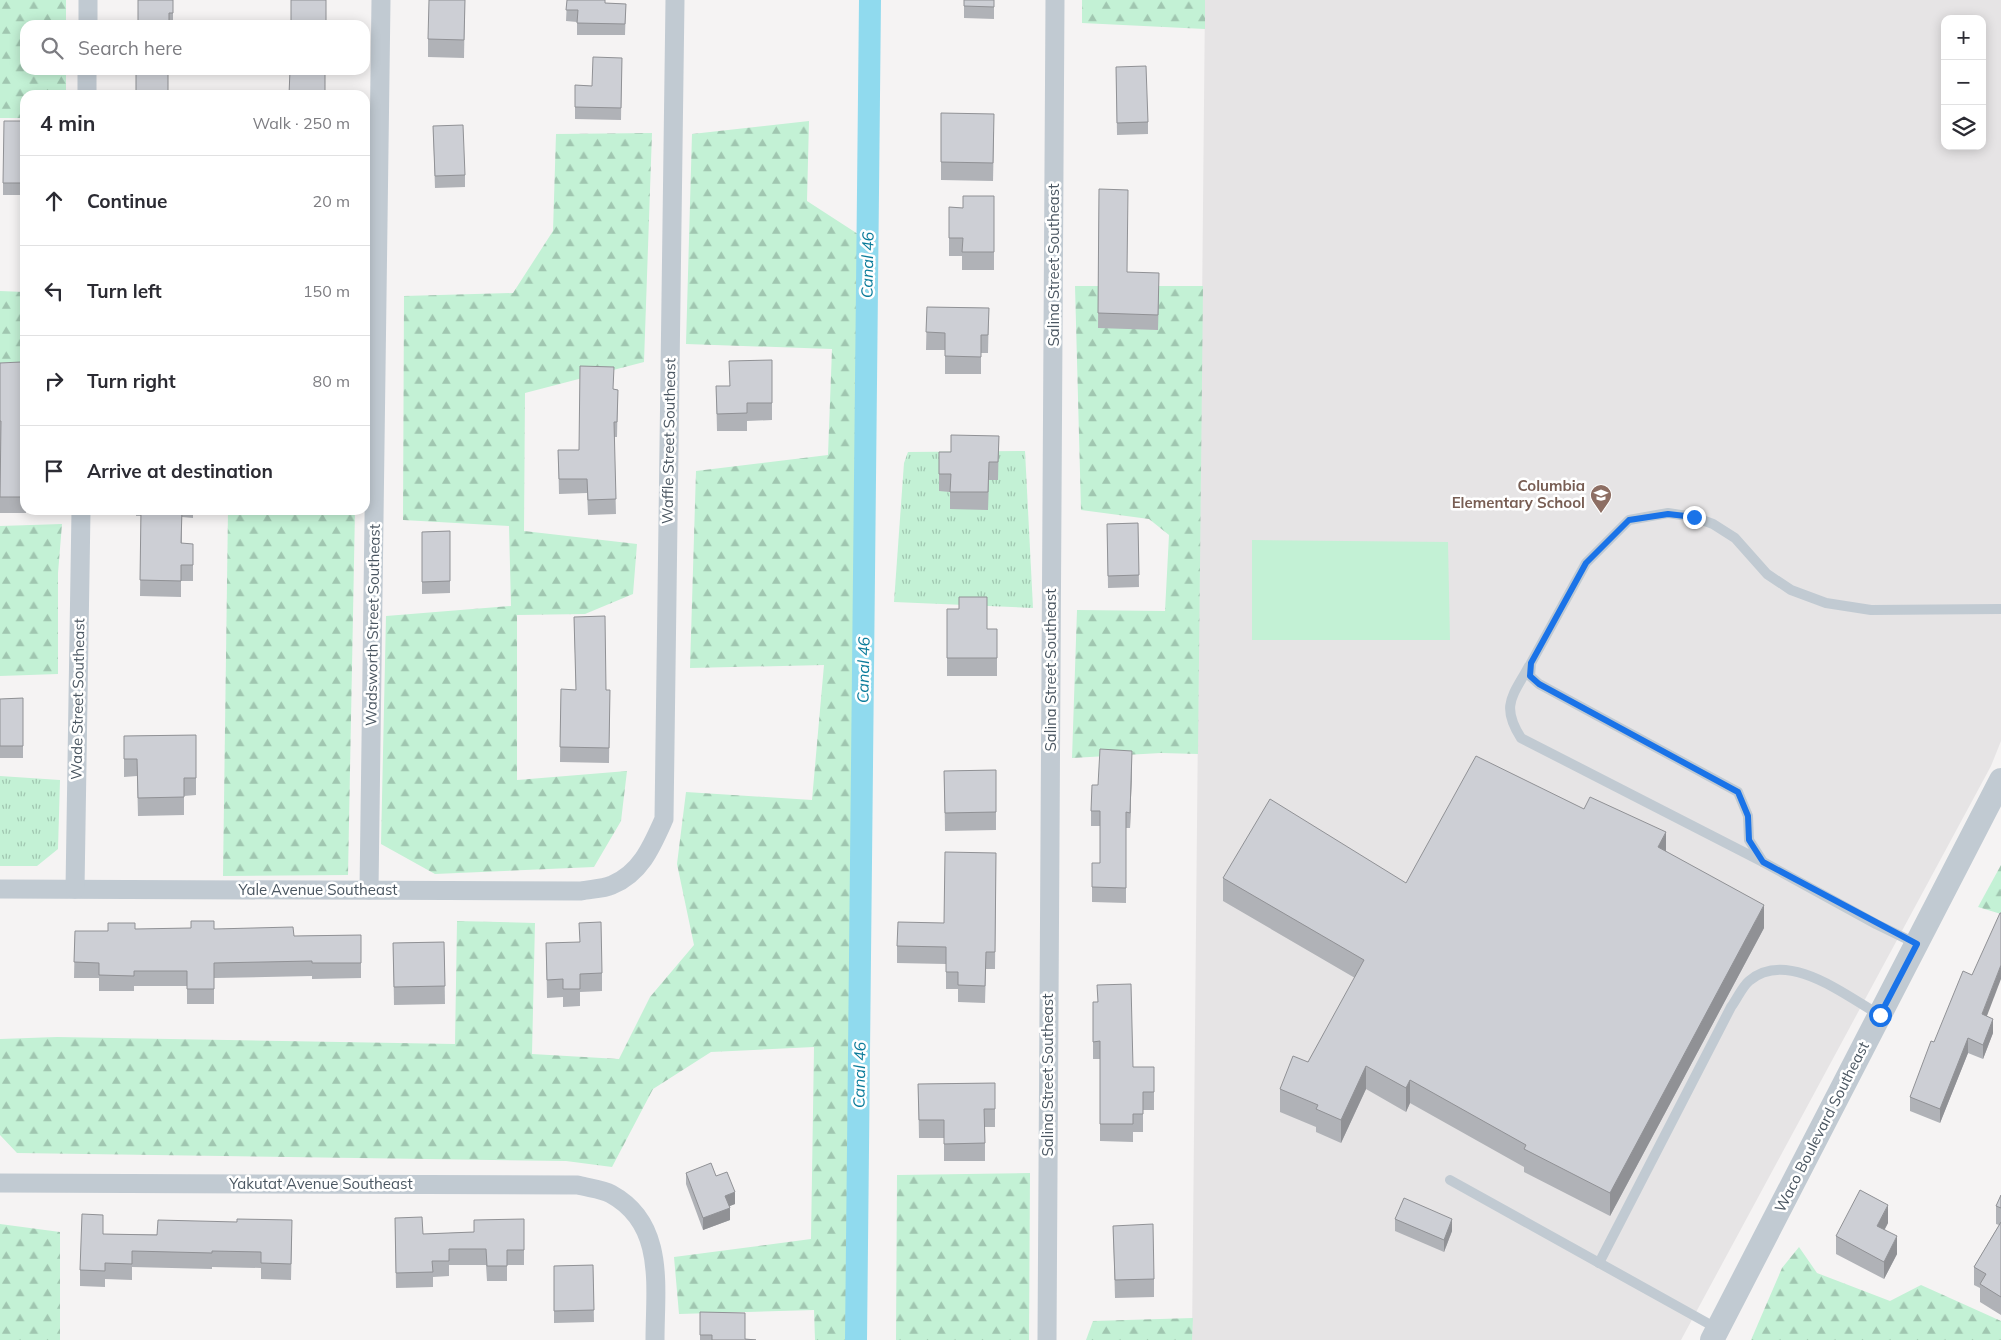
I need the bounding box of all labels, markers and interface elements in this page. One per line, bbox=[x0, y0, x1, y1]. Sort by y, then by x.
map controls bbox=[1941, 15, 1986, 150]
button: + bbox=[1941, 15, 1986, 60]
search box bbox=[20, 20, 370, 75]
icon: search bbox=[38, 34, 66, 62]
text: Search here bbox=[78, 36, 182, 60]
button: − bbox=[1941, 60, 1986, 105]
button: layers bbox=[1941, 105, 1986, 150]
text: 4 min bbox=[40, 110, 95, 136]
text: Walk · 250 m bbox=[252, 113, 350, 133]
street label: Salina Street Southeast bbox=[1044, 184, 1063, 346]
icon: ahead bbox=[40, 187, 68, 215]
text: Continue bbox=[87, 189, 167, 213]
text: 20 m bbox=[313, 191, 350, 211]
water label: Canal 46 bbox=[856, 231, 878, 298]
icon: left bbox=[40, 277, 68, 305]
text: Turn left bbox=[87, 279, 162, 303]
text: 150 m bbox=[303, 281, 350, 301]
street label: Waffle Street Southeast bbox=[658, 358, 679, 524]
icon: right bbox=[40, 367, 68, 395]
text: Turn right bbox=[87, 369, 176, 393]
text: 80 m bbox=[313, 371, 350, 391]
icon: arrive bbox=[40, 457, 68, 485]
text: Arrive at destination bbox=[87, 459, 273, 483]
place label: Columbia Elementary School bbox=[1452, 476, 1585, 512]
school or university icon: Columbia Elementary School bbox=[1589, 483, 1613, 514]
route end bbox=[1683, 506, 1706, 529]
street label: Wadsworth Street Southeast bbox=[361, 524, 384, 726]
street label: Salina Street Southeast bbox=[1041, 589, 1060, 751]
street label: Wade Street Southeast bbox=[67, 618, 88, 780]
water label: Canal 46 bbox=[852, 636, 874, 703]
street label: Yale Avenue Southeast bbox=[237, 880, 398, 899]
street label: Salina Street Southeast bbox=[1038, 994, 1057, 1156]
route start bbox=[1869, 1004, 1892, 1027]
street label: Waco Boulevard Southeast bbox=[1770, 1038, 1873, 1215]
water label: Canal 46 bbox=[848, 1041, 870, 1108]
street label: Yakutat Avenue Southeast bbox=[228, 1174, 413, 1193]

